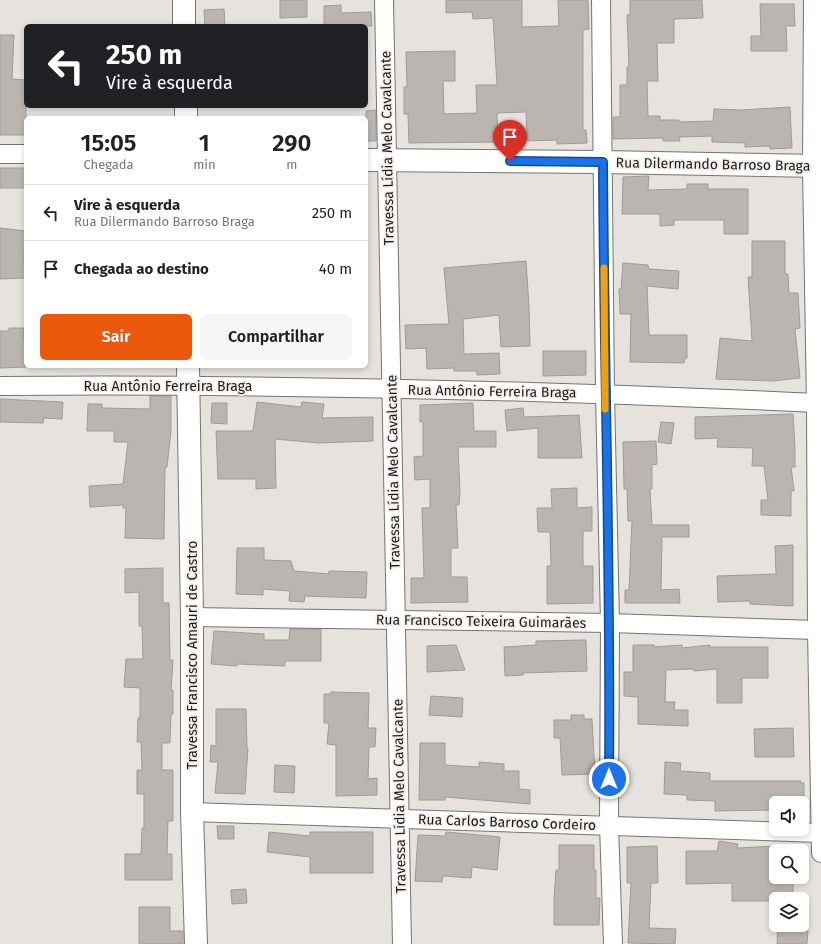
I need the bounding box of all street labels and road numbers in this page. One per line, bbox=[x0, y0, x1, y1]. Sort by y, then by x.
street label: Travessa Lídia Melo Cavalcante bbox=[377, 50, 398, 245]
street label: Rua Dilermando Barroso Braga bbox=[616, 154, 810, 175]
street label: Travessa Lídia Melo Cavalcante bbox=[383, 374, 404, 569]
street label: Rua Antônio Ferreira Braga bbox=[84, 378, 252, 395]
street label: Rua Antônio Ferreira Braga bbox=[407, 382, 577, 401]
street label: Travessa Francisco Amauri de Castro bbox=[184, 541, 201, 769]
street label: Rua Francisco Teixeira Guimarães bbox=[376, 611, 587, 632]
street label: Travessa Lídia Melo Cavalcante bbox=[389, 698, 410, 893]
street label: Rua Carlos Barroso Cordeiro bbox=[418, 811, 596, 834]

